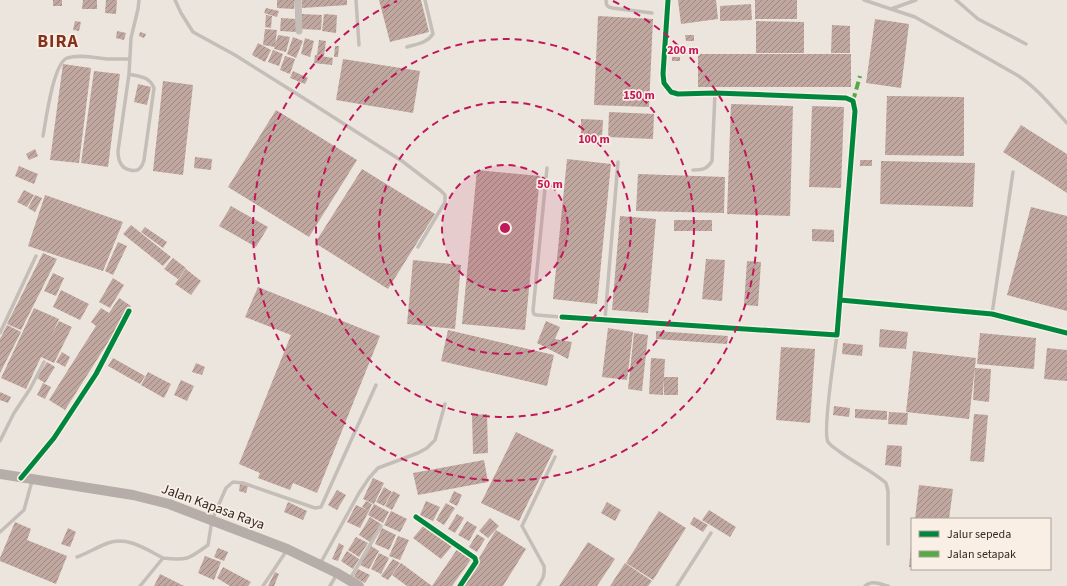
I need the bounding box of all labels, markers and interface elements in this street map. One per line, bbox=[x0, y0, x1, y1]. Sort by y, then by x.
district label: BIRA bbox=[37, 29, 79, 54]
text: 200 m bbox=[667, 42, 699, 59]
text: 150 m bbox=[623, 87, 655, 104]
text: 100 m bbox=[578, 131, 610, 148]
text: 50 m bbox=[537, 176, 563, 193]
centre of rings bbox=[498, 221, 512, 235]
street label: Jalan Kapasa Raya bbox=[159, 479, 267, 535]
legend bbox=[911, 518, 1051, 570]
text: Jalur sepeda bbox=[947, 526, 1011, 543]
text: Jalan setapak bbox=[947, 546, 1016, 563]

